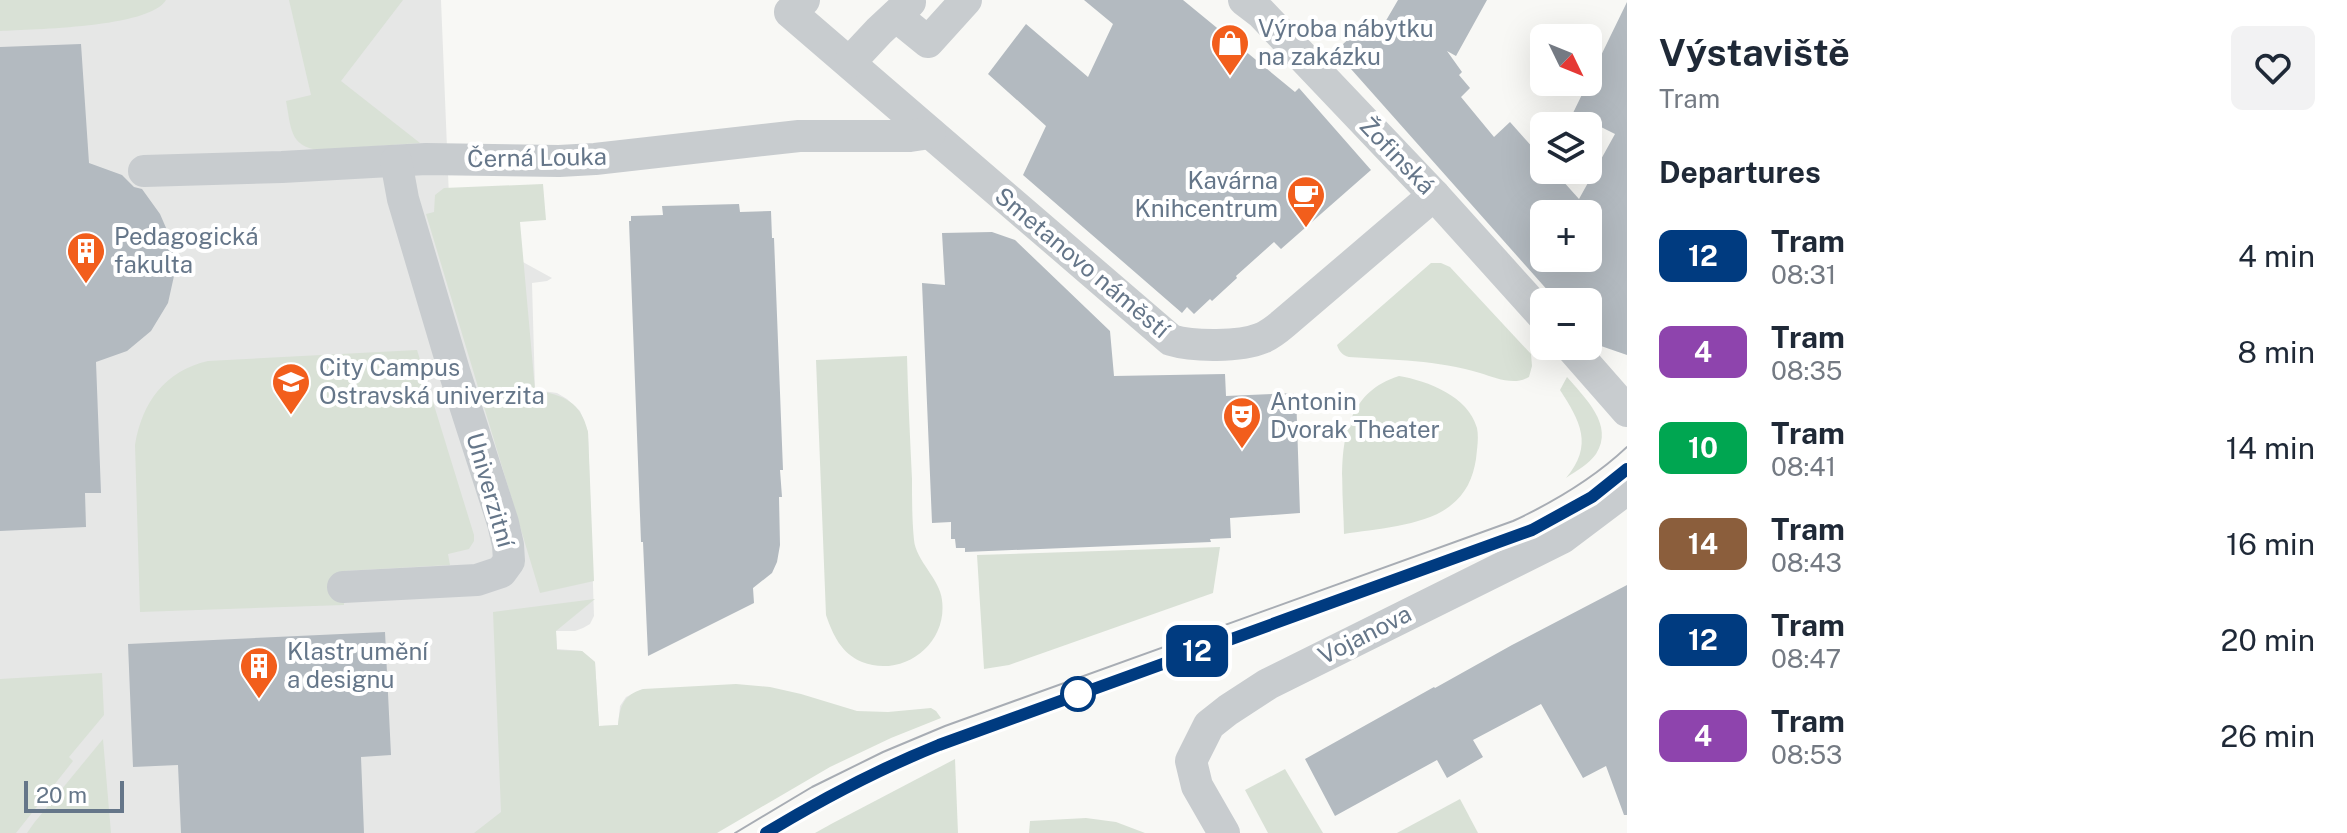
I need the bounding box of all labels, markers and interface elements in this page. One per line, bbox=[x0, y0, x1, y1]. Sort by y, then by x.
place label: Výroba nábytku na zakázku bbox=[1258, 14, 1434, 70]
shop icon: Výroba nábytku na zakázku bbox=[1209, 22, 1251, 77]
north arrow bbox=[1530, 24, 1602, 96]
map controls bbox=[1530, 24, 1602, 360]
button: heart bbox=[2231, 26, 2315, 110]
text: Výstaviště bbox=[1659, 30, 1850, 75]
text: Tram bbox=[1659, 83, 1720, 114]
street label: Žofinská bbox=[1354, 111, 1441, 200]
button: layers bbox=[1530, 112, 1602, 184]
street label: Černá Louka bbox=[467, 142, 607, 172]
text: Departures bbox=[1659, 154, 1821, 190]
place label: Kavárna Knihcentrum bbox=[1134, 166, 1278, 222]
cafe icon: Kavárna Knihcentrum bbox=[1285, 174, 1327, 229]
street label: Smetanovo náměstí bbox=[990, 181, 1176, 344]
button: + bbox=[1530, 200, 1602, 272]
place label: Pedagogická fakulta bbox=[114, 222, 258, 278]
text: Tram bbox=[1771, 223, 1845, 259]
building icon: Pedagogická fakulta bbox=[65, 230, 107, 285]
text: 4 min bbox=[2238, 238, 2315, 274]
text: 12 bbox=[1688, 239, 1718, 272]
text: 08:31 bbox=[1771, 259, 1836, 290]
button: − bbox=[1530, 288, 1602, 360]
text: Tram bbox=[1771, 319, 1845, 355]
text: 8 min bbox=[2237, 334, 2315, 370]
text: 4 bbox=[1694, 335, 1712, 368]
place label: City Campus Ostravská univerzita bbox=[319, 353, 545, 409]
text: 08:35 bbox=[1771, 355, 1842, 386]
school or university icon: City Campus Ostravská univerzita bbox=[270, 361, 312, 416]
place label: Antonin Dvorak Theater bbox=[1270, 387, 1440, 443]
theatre icon: Antonin Dvorak Theater bbox=[1221, 395, 1263, 450]
text: Tram bbox=[1771, 415, 1845, 451]
street label: Univerzitní bbox=[461, 429, 521, 551]
text: 14 min bbox=[2226, 430, 2315, 466]
text: 10 bbox=[1688, 431, 1718, 464]
text: 08:41 bbox=[1771, 451, 1836, 482]
text: Tram bbox=[1771, 511, 1845, 547]
text: 16 min bbox=[2226, 526, 2315, 562]
text: 14 bbox=[1688, 527, 1718, 560]
text: 08:43 bbox=[1771, 547, 1842, 578]
street label: Vojanova bbox=[1313, 599, 1416, 669]
text: Tram bbox=[1771, 607, 1845, 643]
text: 20 min bbox=[2221, 622, 2315, 658]
text: 12 bbox=[1688, 623, 1718, 656]
line badge: 12 bbox=[1161, 625, 1233, 677]
text: 12 bbox=[1182, 634, 1212, 667]
place label: Klastr umění a designu bbox=[287, 637, 429, 693]
text: 08:47 bbox=[1771, 643, 1841, 674]
building icon: Klastr umění a designu bbox=[238, 645, 280, 700]
unlabelled marker bbox=[1061, 677, 1095, 711]
text: Tram bbox=[1771, 703, 1845, 739]
text: 26 min bbox=[2220, 718, 2315, 754]
text: 4 bbox=[1694, 719, 1712, 752]
text: 08:53 bbox=[1771, 739, 1842, 770]
scale bar bbox=[24, 777, 124, 813]
text: 20 m bbox=[36, 782, 87, 808]

